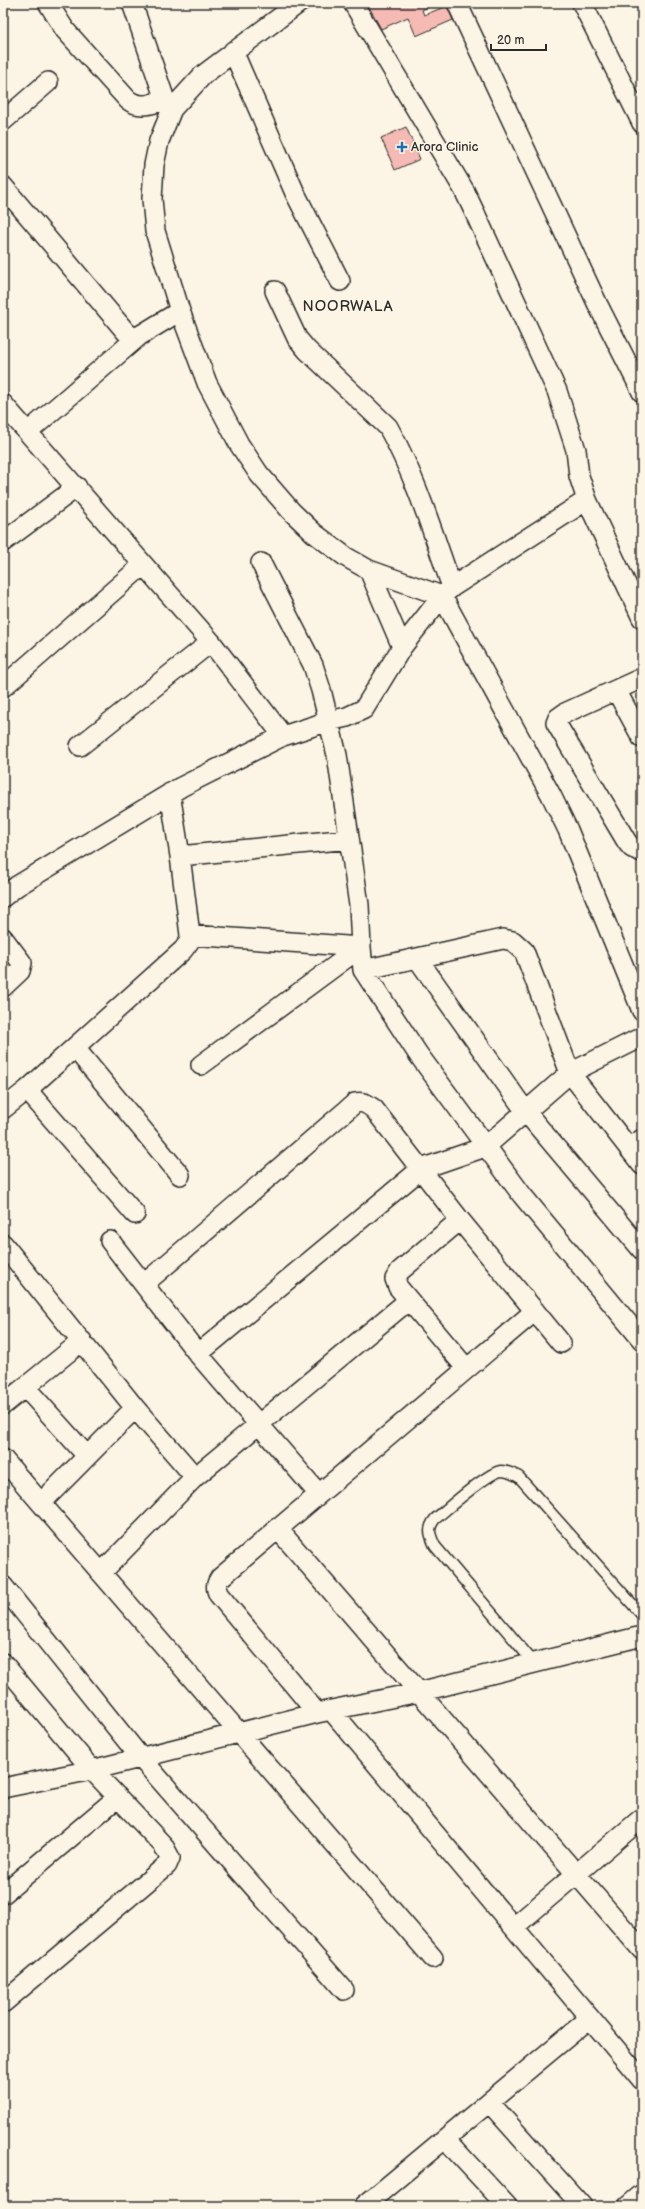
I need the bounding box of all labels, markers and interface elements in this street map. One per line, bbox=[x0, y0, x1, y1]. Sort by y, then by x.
scale bar bbox=[491, 26, 546, 52]
text: 20 m bbox=[497, 33, 524, 48]
place label: Arora Clinic bbox=[411, 139, 479, 155]
marker: Arora Clinic bbox=[396, 141, 408, 153]
district label: NOORWALA bbox=[302, 297, 394, 316]

